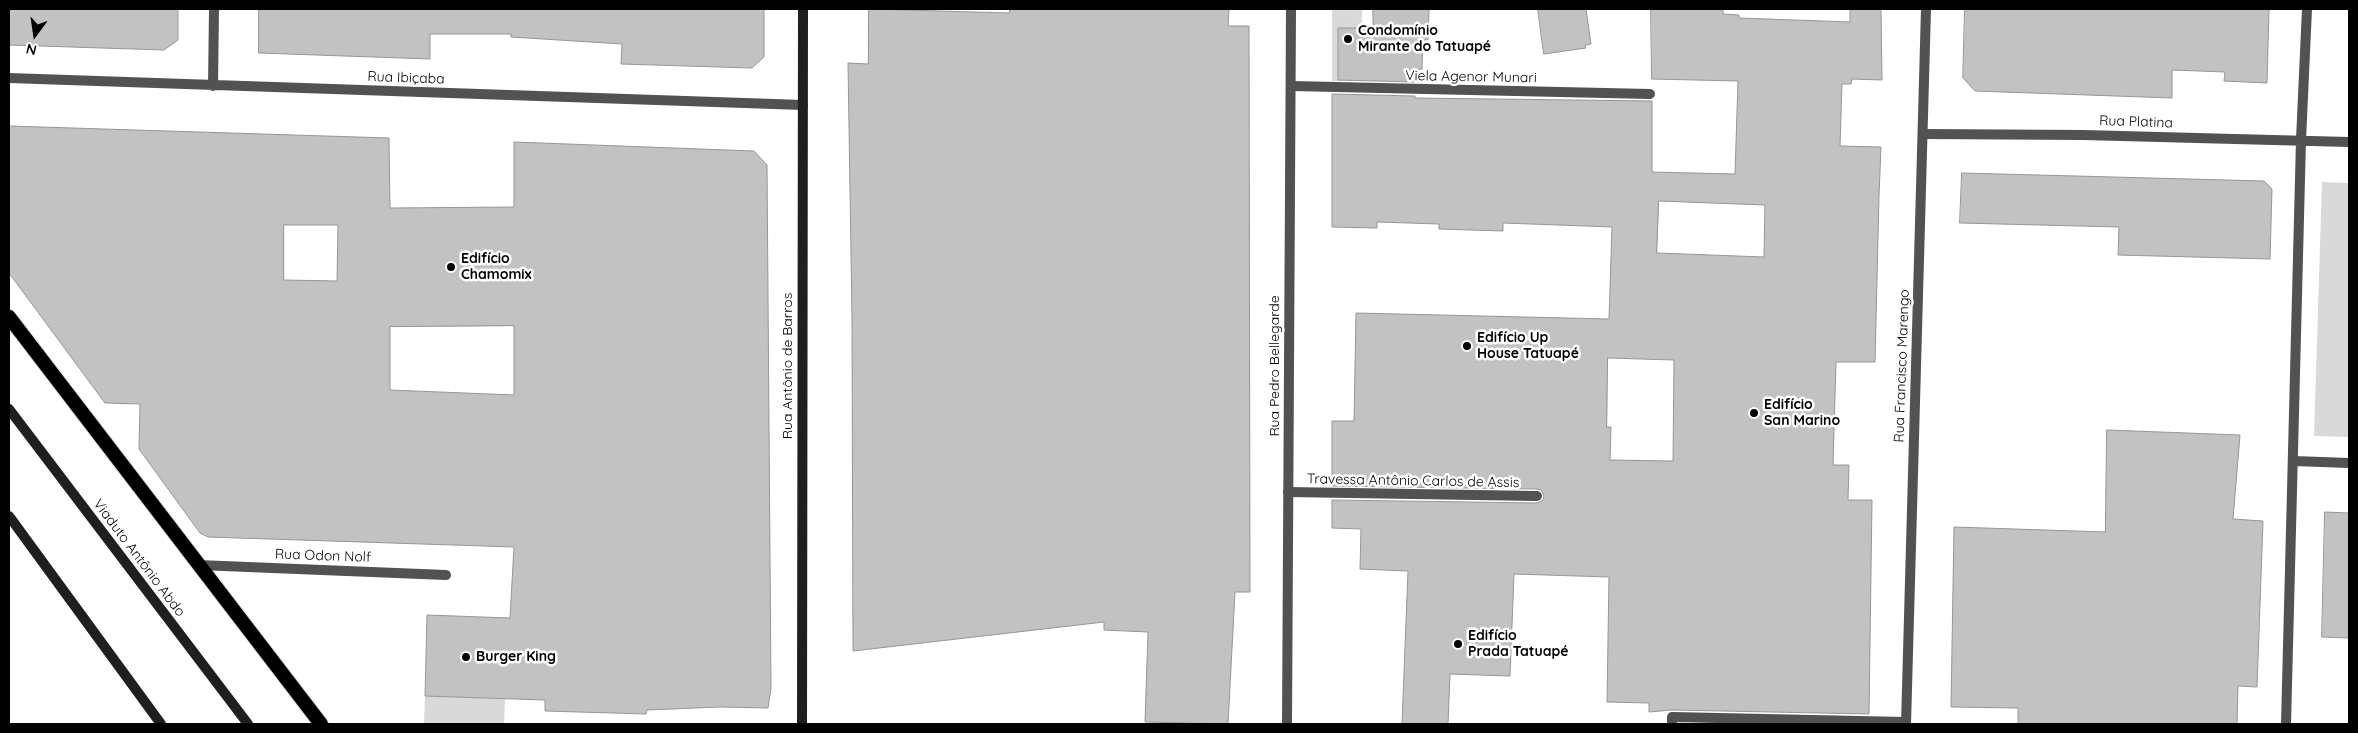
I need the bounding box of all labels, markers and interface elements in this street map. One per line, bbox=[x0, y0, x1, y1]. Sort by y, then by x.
north arrow bbox=[10, 10, 60, 60]
place label: Condomínio Mirante do Tatuapé bbox=[1358, 23, 1491, 56]
marker: Condomínio Mirante do Tatuapé bbox=[1342, 33, 1354, 45]
text: N bbox=[24, 40, 39, 60]
street label: Viela Agenor Munari bbox=[1405, 67, 1537, 87]
street label: Rua Ibiçaba bbox=[367, 68, 445, 88]
street label: Rua Platina bbox=[2099, 112, 2173, 132]
place label: Edifício Chamomix bbox=[461, 251, 531, 284]
marker: Edifício Chamomix bbox=[445, 261, 457, 273]
street label: Rua Francisco Marengo bbox=[1891, 289, 1913, 443]
street label: Rua Antônio de Barros bbox=[780, 293, 796, 439]
street label: Rua Pedro Bellegarde bbox=[1267, 295, 1283, 437]
place label: Edifício Up House Tatuapé bbox=[1477, 330, 1579, 362]
marker: Edifício Up House Tatuapé bbox=[1461, 340, 1473, 352]
place label: Edifício San Marino bbox=[1764, 397, 1840, 430]
marker: Edifício San Marino bbox=[1748, 407, 1760, 419]
street label: Travessa Antônio Carlos de Assis bbox=[1307, 471, 1519, 491]
street label: Viaduto Antônio Abdo bbox=[89, 496, 189, 620]
street label: Rua Odon Nolf bbox=[275, 546, 371, 566]
place label: Edifício Prada Tatuapé bbox=[1468, 628, 1569, 660]
marker: Edifício Prada Tatuapé bbox=[1452, 638, 1464, 650]
place label: Burger King bbox=[476, 649, 556, 665]
marker: Burger King bbox=[460, 651, 472, 663]

